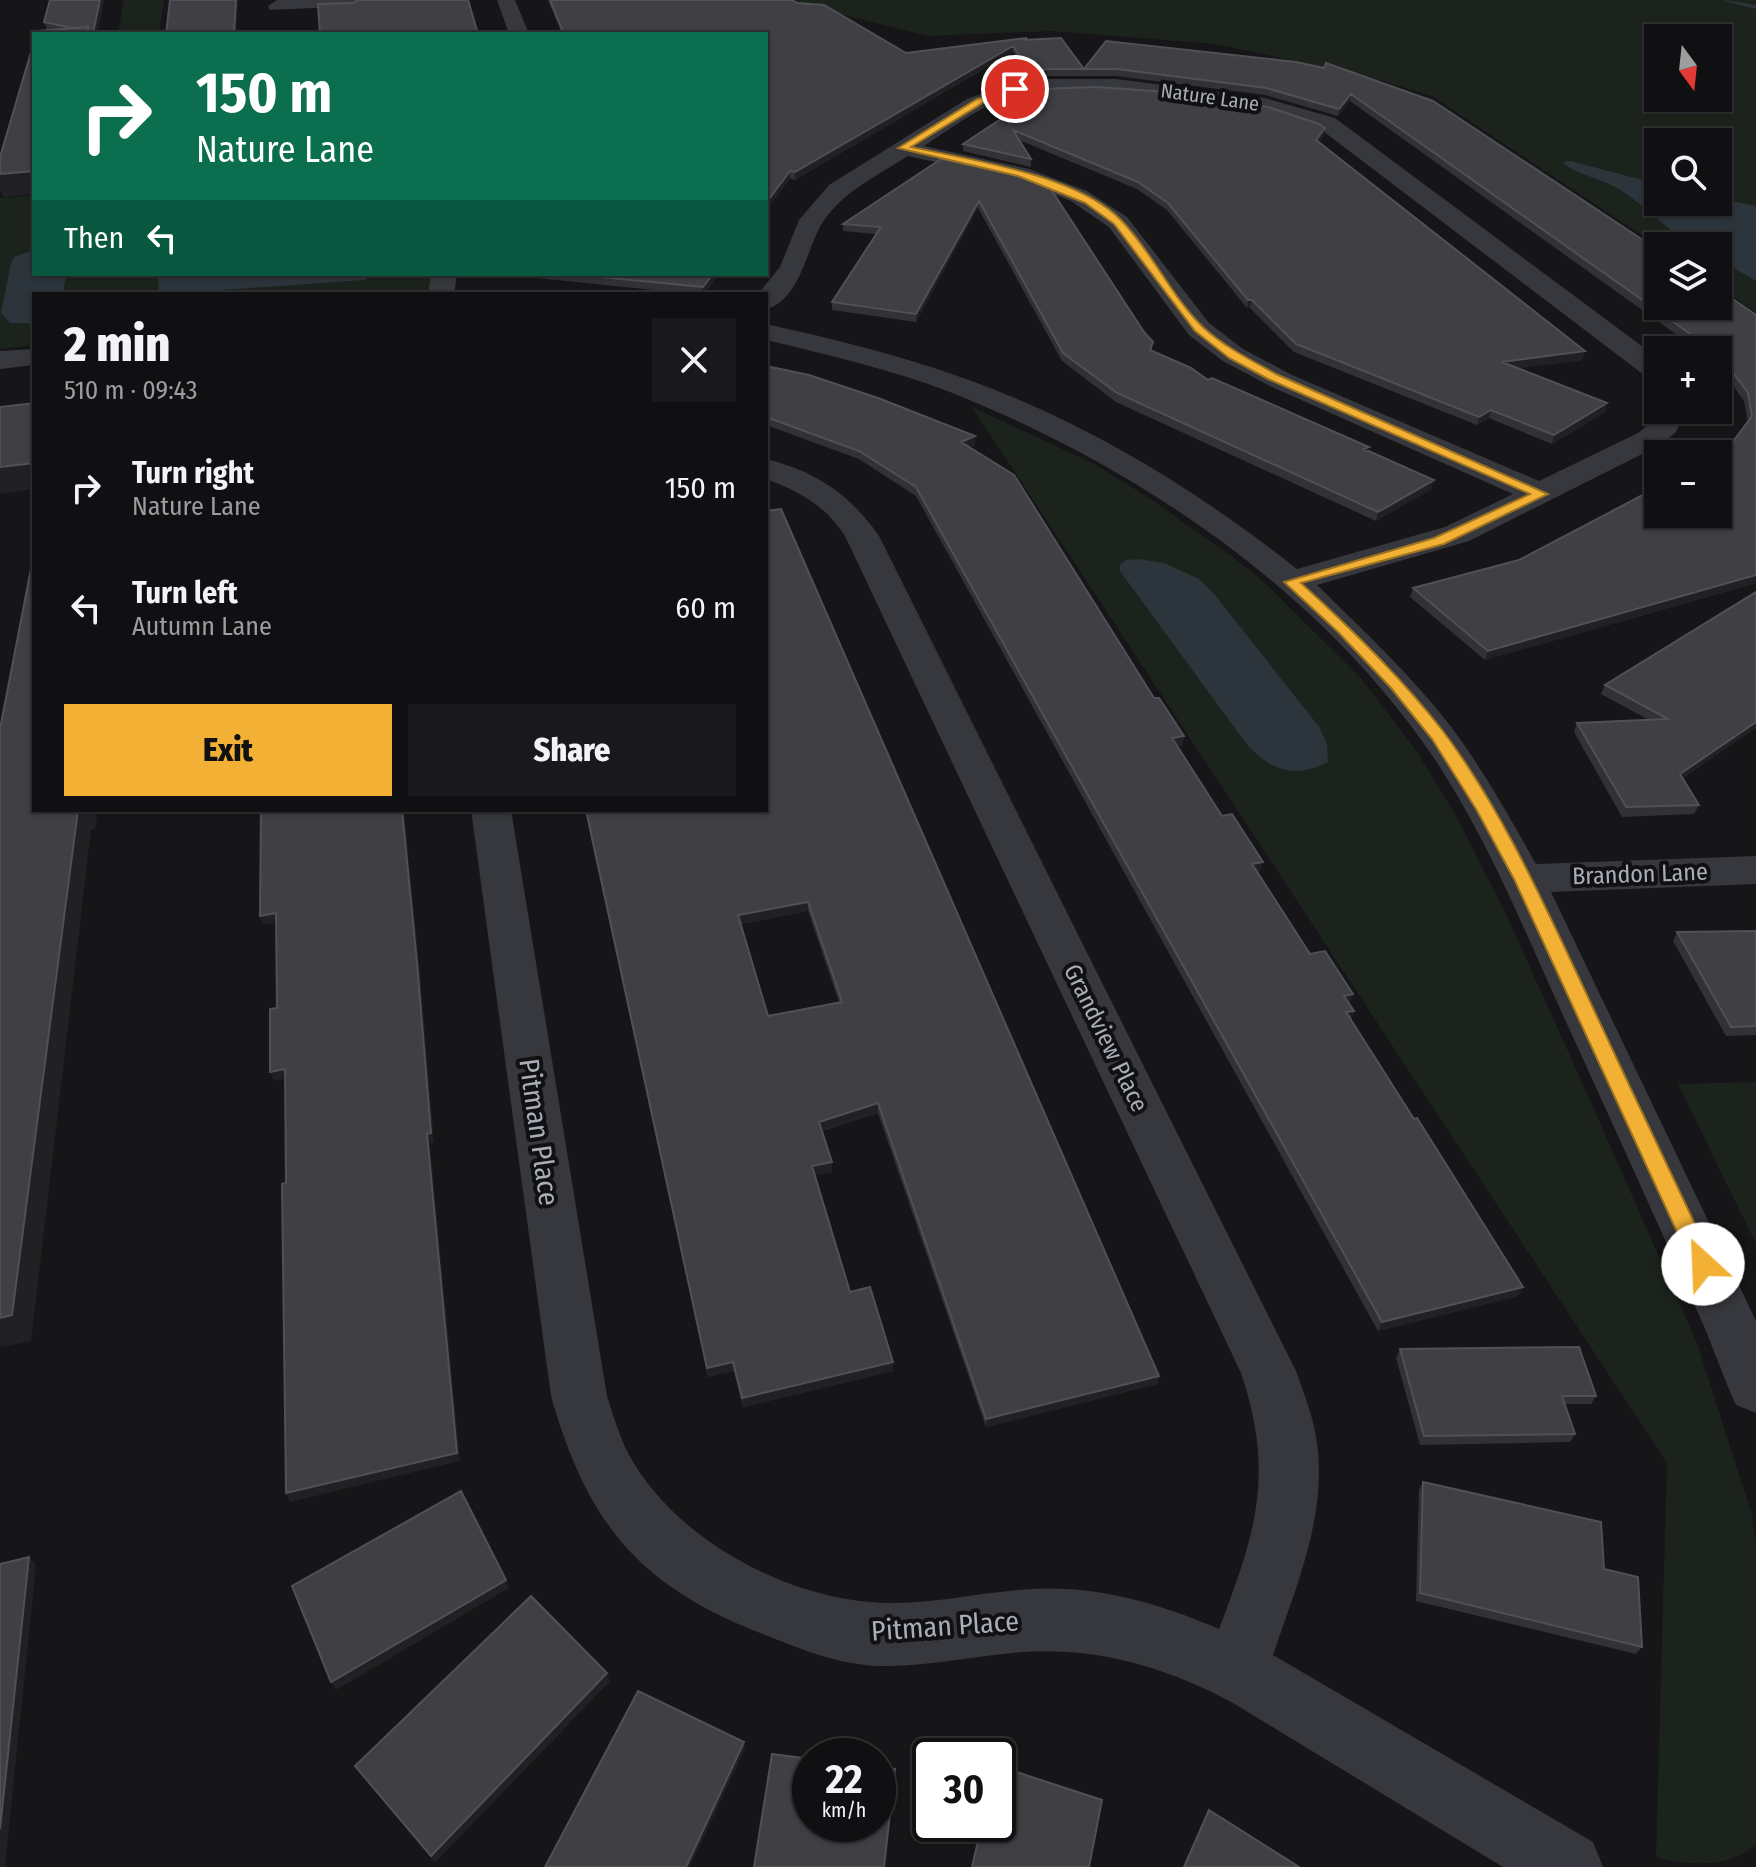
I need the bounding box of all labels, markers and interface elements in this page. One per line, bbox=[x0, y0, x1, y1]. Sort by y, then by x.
north arrow bbox=[1644, 24, 1732, 112]
map controls bbox=[1644, 24, 1732, 528]
pin bbox=[981, 55, 1049, 123]
text: 150 m bbox=[196, 60, 332, 127]
icon: right bbox=[64, 64, 168, 168]
icon: arrive bbox=[993, 67, 1037, 111]
street label: Nature Lane bbox=[1159, 78, 1261, 116]
text: Nature Lane bbox=[196, 128, 374, 172]
button: search bbox=[1644, 128, 1732, 216]
icon: left bbox=[140, 216, 184, 260]
text: Then bbox=[64, 220, 124, 256]
button: layers bbox=[1644, 232, 1732, 320]
text: 2 min bbox=[64, 316, 170, 374]
button: close bbox=[652, 318, 736, 402]
button: + bbox=[1644, 336, 1732, 424]
text: 510 m · 09:43 bbox=[64, 375, 197, 406]
button: − bbox=[1644, 440, 1732, 528]
text: Turn right bbox=[132, 455, 254, 491]
icon: right bbox=[64, 466, 108, 510]
text: 150 m bbox=[665, 470, 736, 506]
text: Nature Lane bbox=[132, 491, 261, 522]
text: Turn left bbox=[132, 575, 238, 611]
icon: left bbox=[64, 586, 108, 630]
text: 60 m bbox=[675, 590, 736, 626]
text: Autumn Lane bbox=[132, 611, 272, 642]
button: Exit bbox=[64, 704, 392, 796]
button: Share bbox=[408, 704, 736, 796]
street label: Brandon Lane bbox=[1572, 858, 1708, 890]
street label: Grandview Place bbox=[1058, 960, 1154, 1116]
street label: Pitman Place bbox=[512, 1056, 566, 1208]
position arrow bbox=[1661, 1222, 1745, 1306]
street label: Pitman Place bbox=[870, 1604, 1020, 1648]
speed limit sign: 30 bbox=[912, 1738, 1016, 1842]
text: 22 bbox=[825, 1756, 863, 1804]
text: km/h bbox=[822, 1798, 866, 1822]

